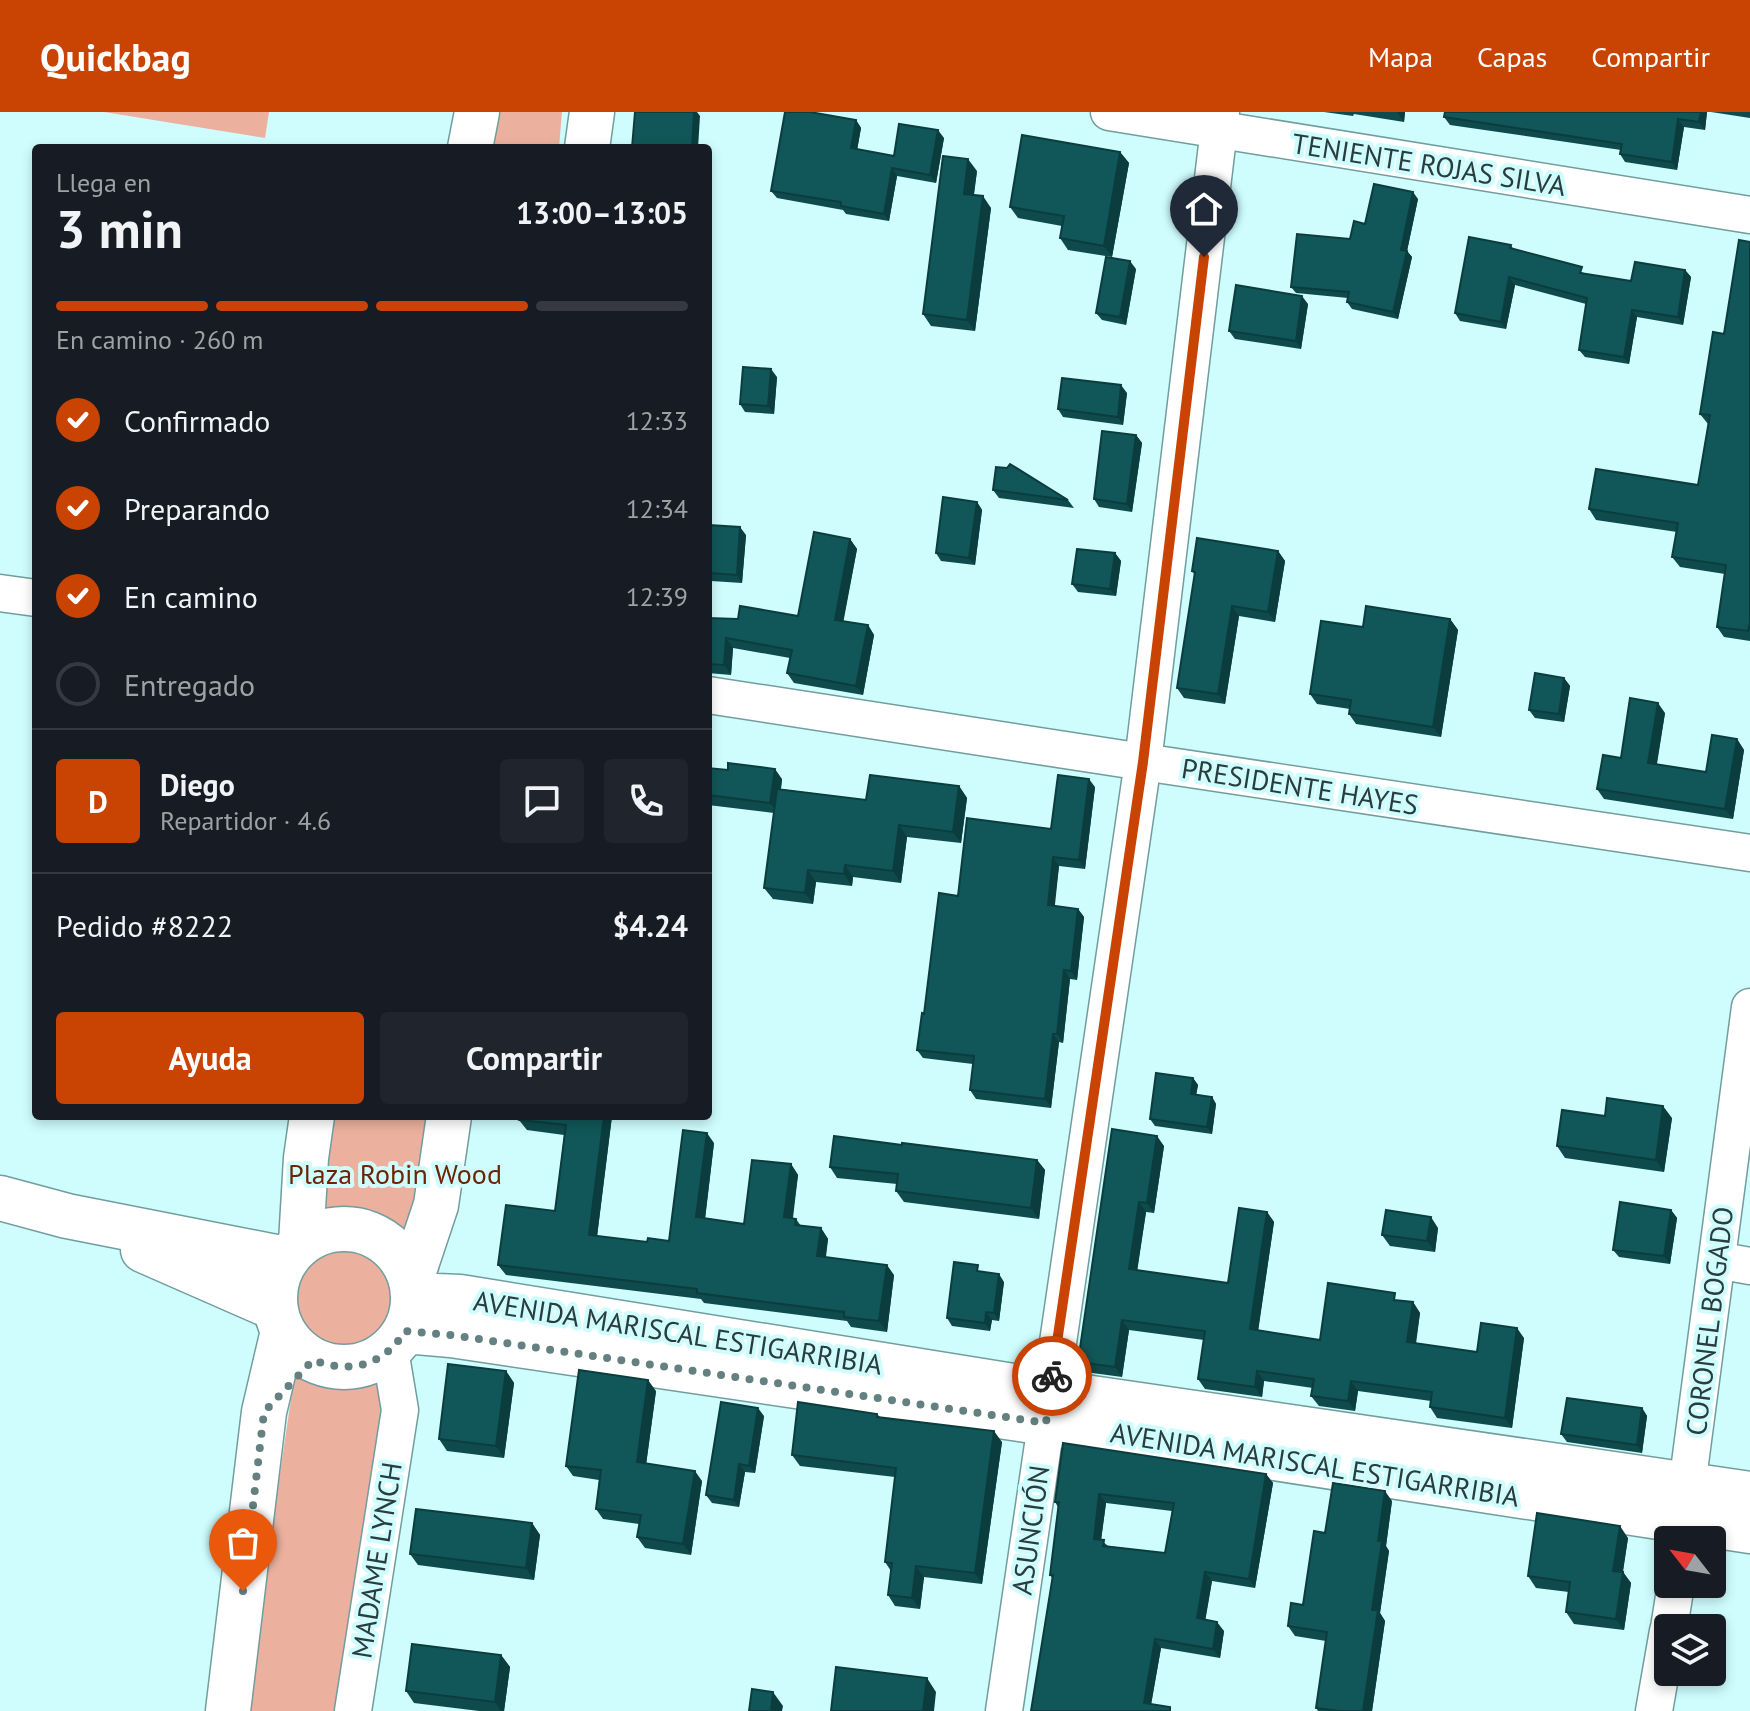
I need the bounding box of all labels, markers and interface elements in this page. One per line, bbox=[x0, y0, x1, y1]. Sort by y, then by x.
text: Quickbag bbox=[40, 32, 191, 81]
text: Mapa bbox=[1368, 38, 1433, 75]
text: Capas bbox=[1477, 38, 1547, 75]
text: Compartir bbox=[1591, 38, 1710, 75]
street label: TENIENTE ROJAS SILVA bbox=[1290, 124, 1569, 204]
text: Llega en bbox=[56, 166, 151, 199]
pin bbox=[1170, 175, 1238, 257]
icon: home bbox=[1182, 187, 1226, 231]
text: 13:00–13:05 bbox=[516, 193, 688, 232]
text: 3 min bbox=[56, 195, 183, 262]
text: En camino · 260 m bbox=[56, 323, 263, 356]
icon: check bbox=[56, 398, 100, 442]
text: Confirmado bbox=[124, 401, 270, 440]
text: 12:33 bbox=[626, 404, 688, 437]
icon: check bbox=[56, 486, 100, 530]
text: Preparando bbox=[124, 489, 270, 528]
text: 12:34 bbox=[626, 492, 688, 525]
icon: check bbox=[56, 574, 100, 618]
text: En camino bbox=[124, 577, 258, 616]
text: 12:39 bbox=[626, 580, 688, 613]
text: Entregado bbox=[124, 665, 255, 704]
street label: PRESIDENTE HAYES bbox=[1179, 749, 1421, 823]
button: chat bbox=[500, 759, 584, 843]
button: phone bbox=[604, 759, 688, 843]
text: Diego bbox=[160, 765, 235, 804]
text: D bbox=[88, 782, 108, 821]
text: Repartidor · 4.6 bbox=[160, 804, 331, 837]
text: Pedido #8222 bbox=[56, 906, 233, 945]
text: $4.24 bbox=[613, 906, 688, 945]
button: Ayuda bbox=[56, 1012, 364, 1104]
button: Compartir bbox=[380, 1012, 688, 1104]
park label: Plaza Robin Wood bbox=[288, 1155, 502, 1192]
street label: CORONEL BOGADO bbox=[1677, 1205, 1741, 1437]
street label: AVENIDA MARISCAL ESTIGARRIBIA bbox=[471, 1281, 886, 1383]
courier bbox=[1012, 1336, 1092, 1416]
icon: bike bbox=[1030, 1354, 1074, 1398]
street label: AVENIDA MARISCAL ESTIGARRIBIA bbox=[1108, 1413, 1523, 1515]
street label: MADAME LYNCH bbox=[342, 1459, 410, 1661]
street label: ASUNCIÓN bbox=[1003, 1463, 1057, 1597]
pin bbox=[209, 1509, 277, 1591]
icon: bag bbox=[221, 1521, 265, 1565]
north arrow bbox=[1654, 1526, 1726, 1598]
map controls bbox=[1654, 1526, 1726, 1686]
button: layers bbox=[1654, 1614, 1726, 1686]

